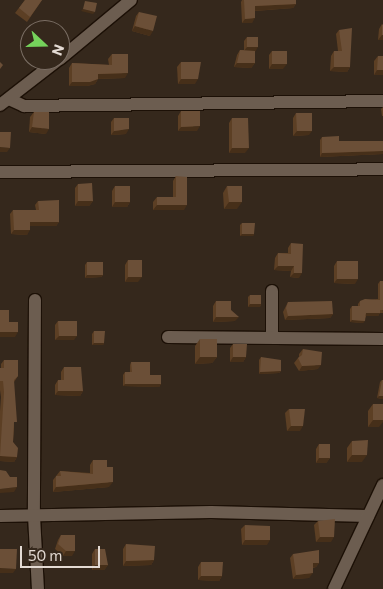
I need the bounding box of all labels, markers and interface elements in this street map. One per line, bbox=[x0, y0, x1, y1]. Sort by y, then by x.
north arrow bbox=[20, 20, 70, 70]
text: N bbox=[49, 42, 68, 58]
scale bar bbox=[22, 536, 102, 568]
text: 50 m bbox=[28, 546, 62, 564]

